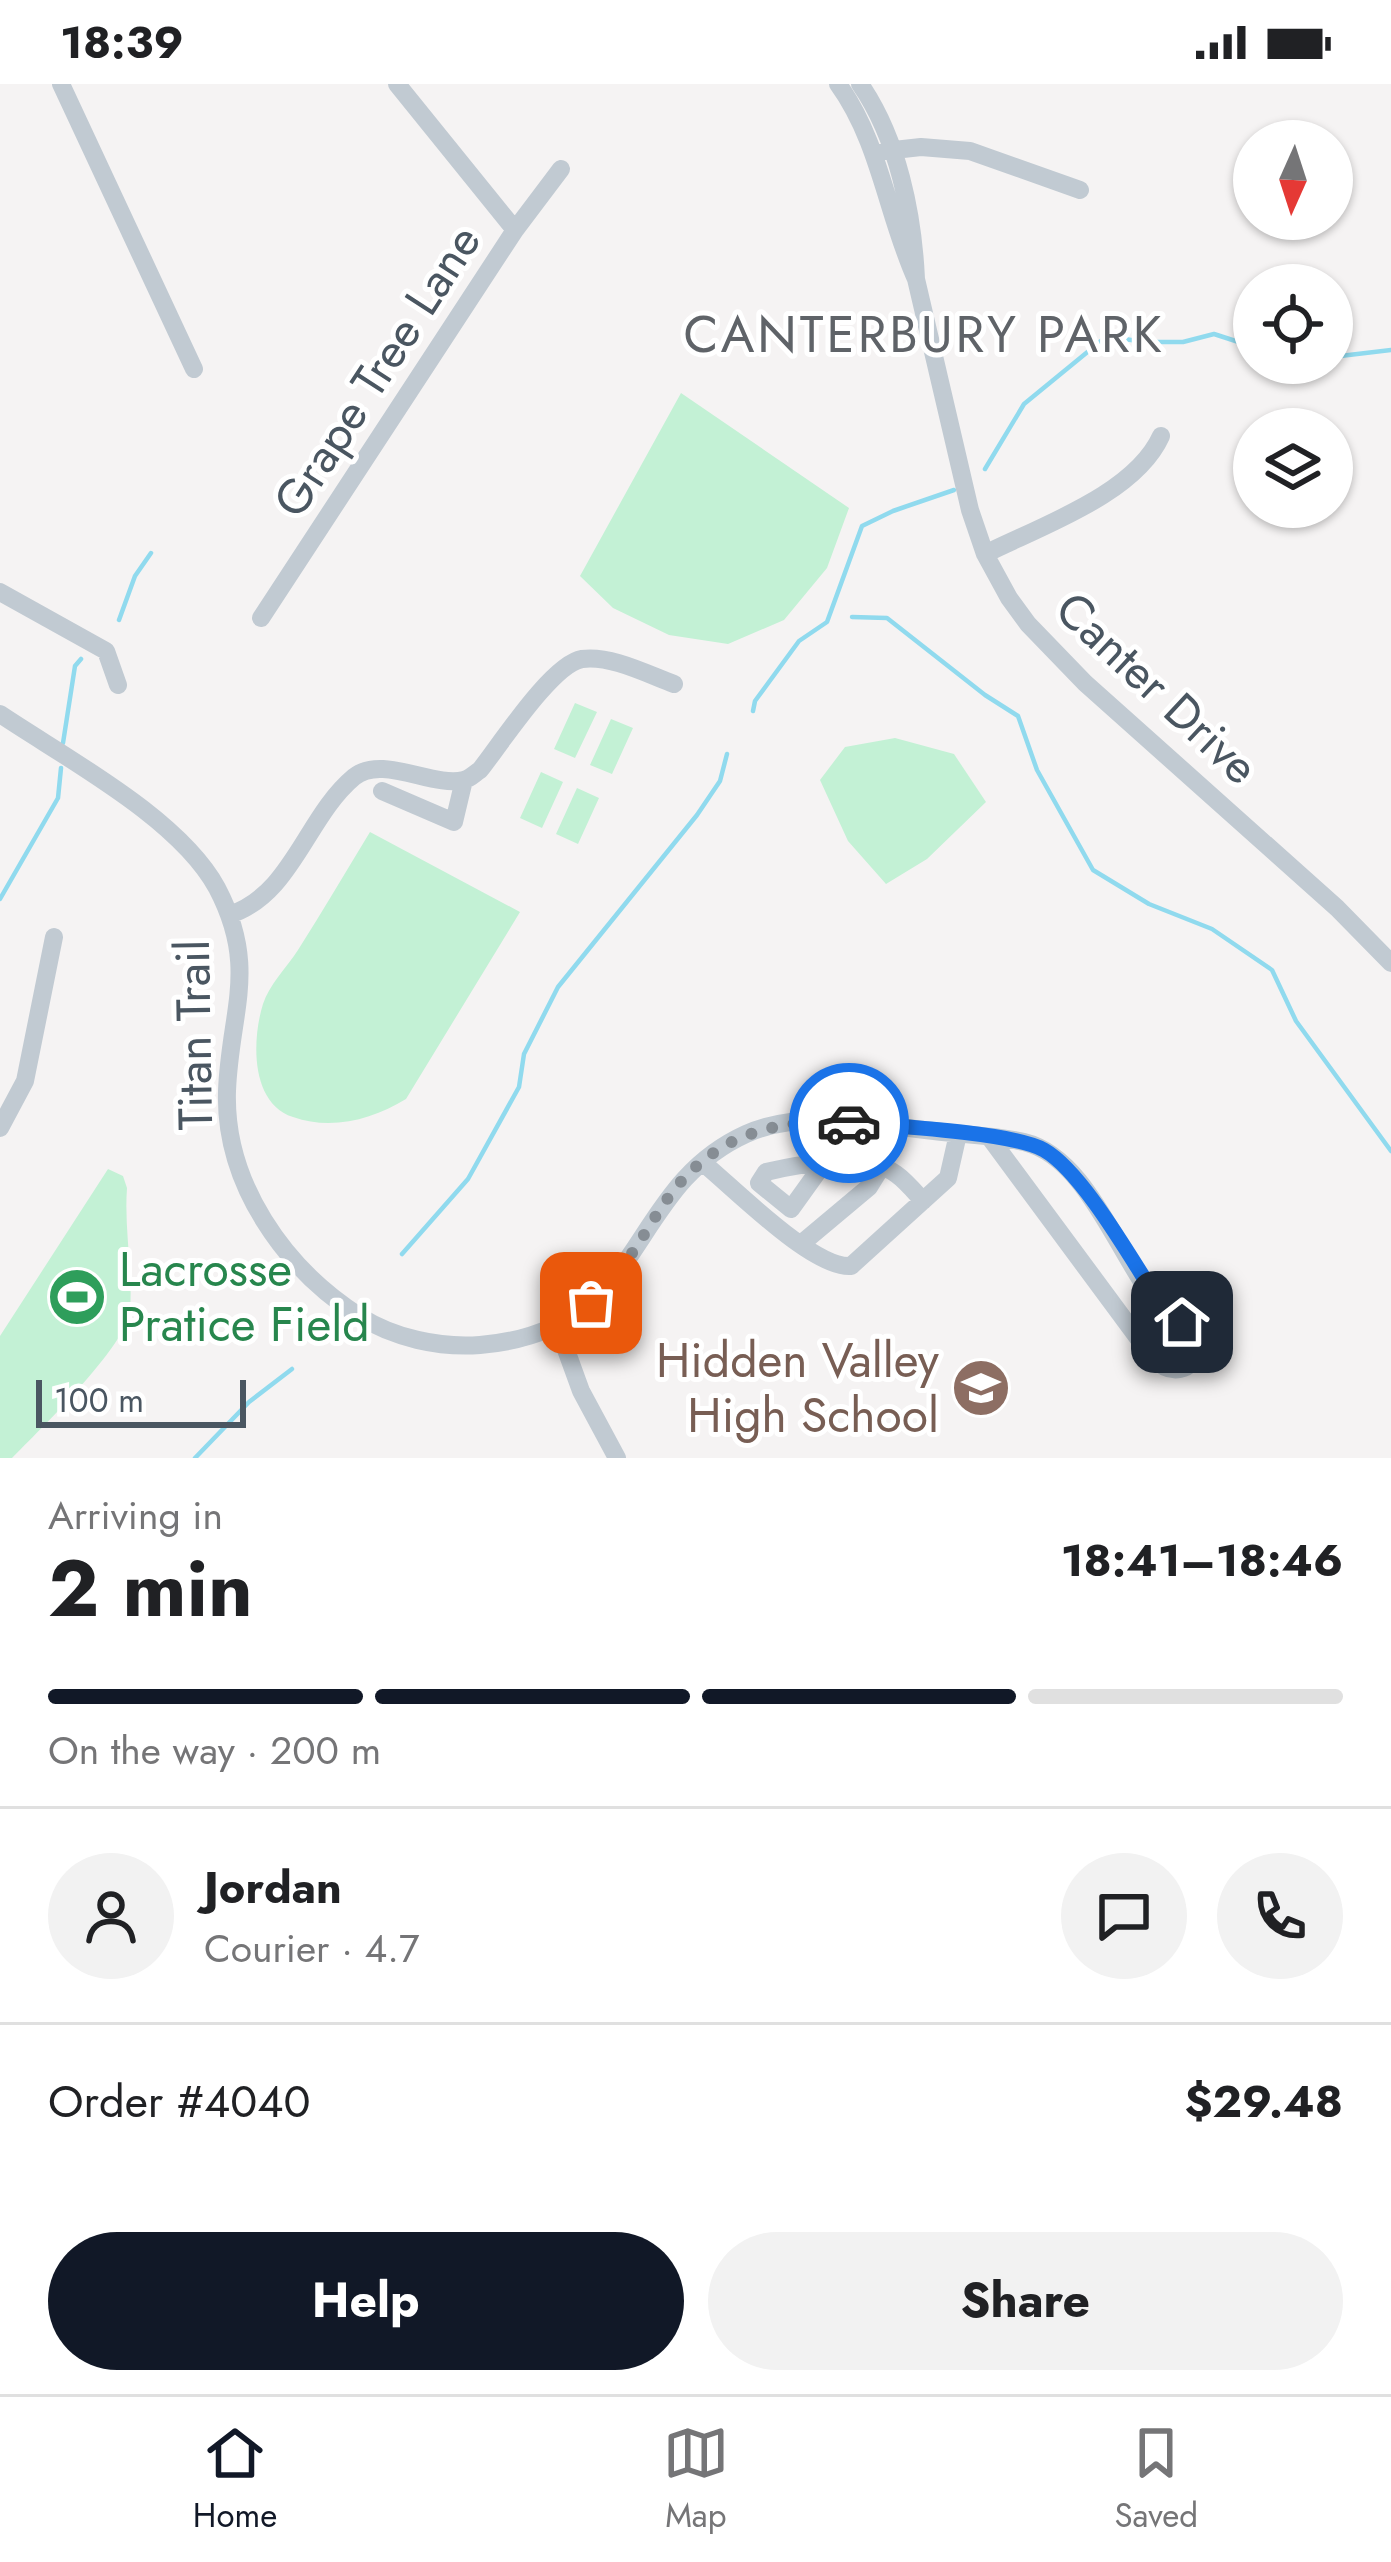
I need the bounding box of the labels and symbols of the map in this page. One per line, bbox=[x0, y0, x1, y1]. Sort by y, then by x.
north arrow bbox=[1233, 120, 1353, 240]
street label: Grape Tree Lane bbox=[257, 211, 497, 531]
district label: CANTERBURY PARK bbox=[684, 297, 1164, 371]
street label: Canter Drive bbox=[1040, 576, 1274, 800]
street label: Titan Trail bbox=[158, 939, 230, 1131]
courier bbox=[789, 1063, 909, 1183]
place label: Lacrosse Pratice Field bbox=[119, 1235, 370, 1359]
pin bbox=[540, 1252, 642, 1354]
sports icon: Lacrosse Pratice Field bbox=[46, 1266, 108, 1328]
pin bbox=[1131, 1271, 1233, 1373]
place label: Hidden Valley High School bbox=[656, 1326, 940, 1450]
school or university icon: Hidden Valley High School bbox=[950, 1357, 1012, 1419]
scale bar bbox=[36, 1374, 246, 1427]

